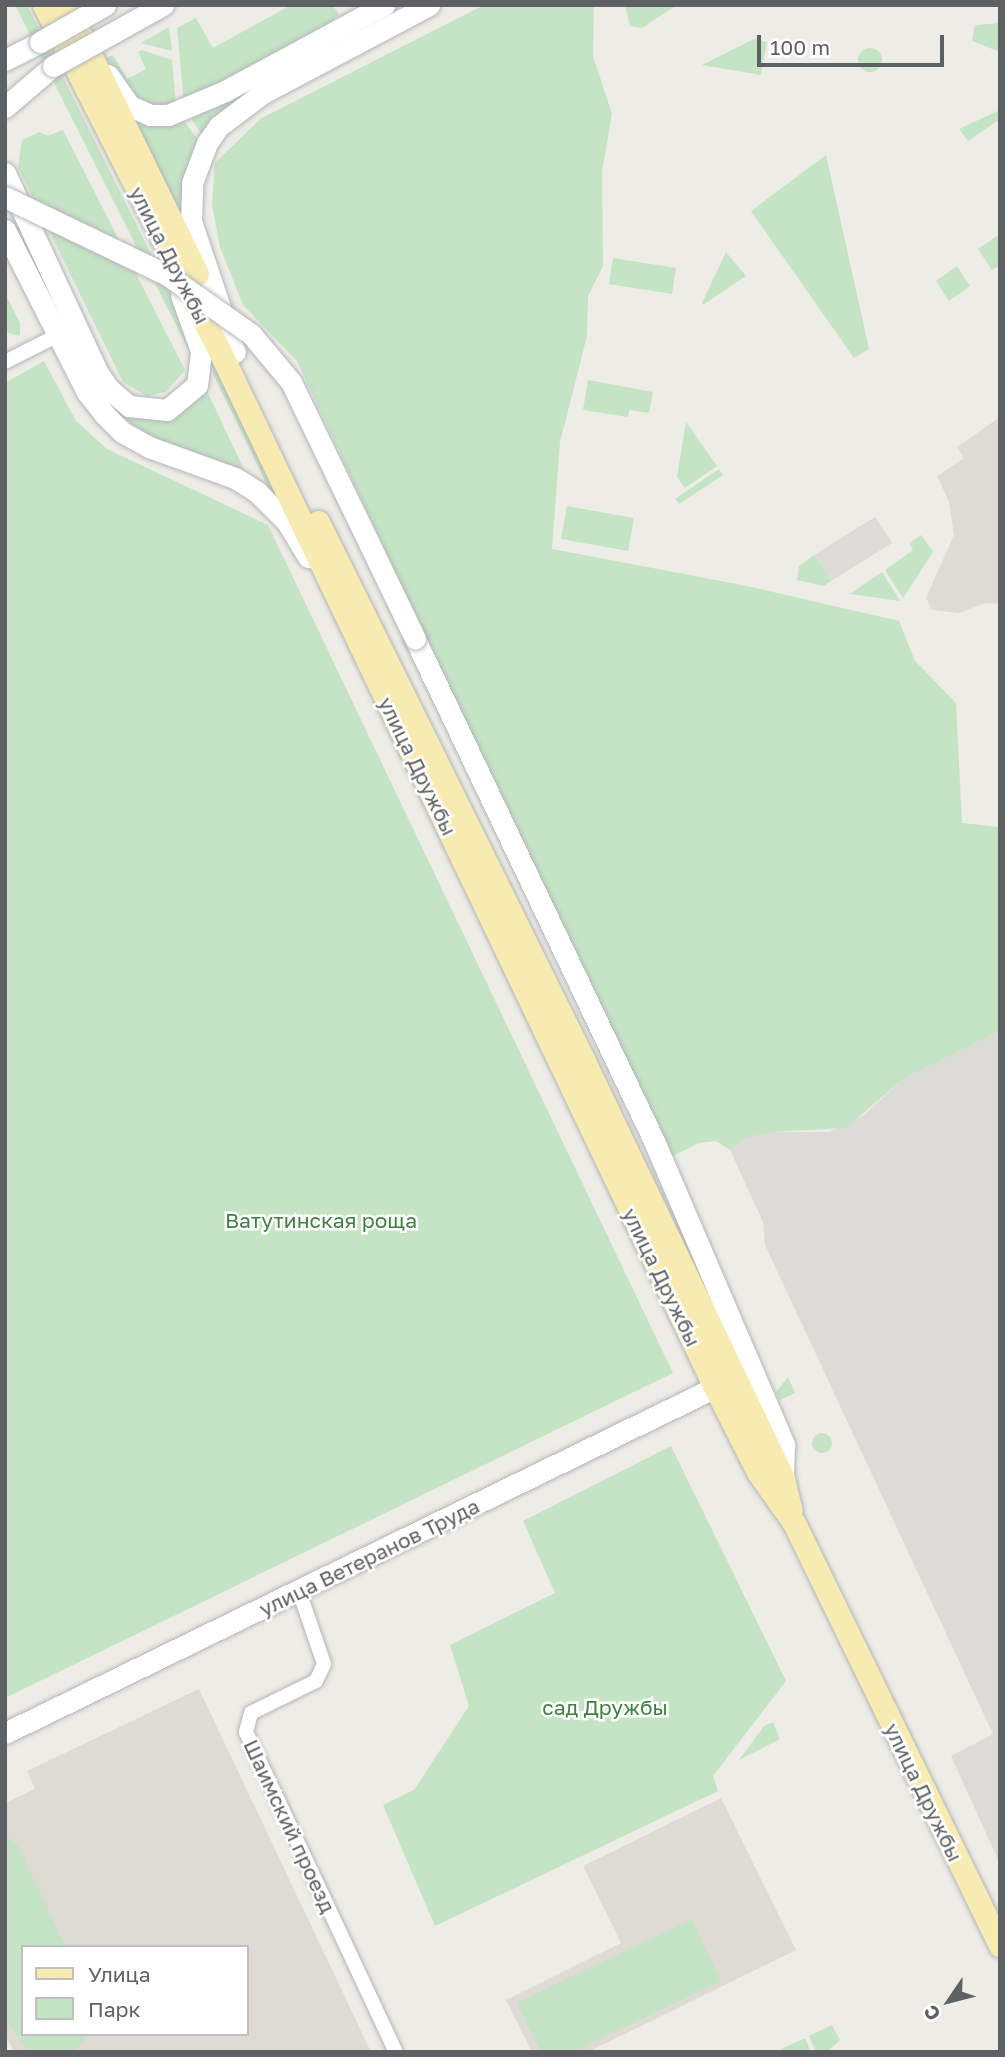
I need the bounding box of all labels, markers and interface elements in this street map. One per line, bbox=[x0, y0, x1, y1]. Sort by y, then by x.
scale bar bbox=[760, 21, 947, 65]
text: 100 m bbox=[770, 34, 830, 60]
street label: улица Дружбы bbox=[124, 182, 216, 328]
street label: улица Дружбы bbox=[374, 693, 462, 839]
street label: улица Дружбы bbox=[618, 1204, 706, 1350]
park label: Ватутинская роща bbox=[225, 1207, 417, 1233]
street label: улица Ветеранов Труда bbox=[255, 1493, 483, 1621]
park label: сад Дружбы bbox=[542, 1694, 668, 1720]
street label: улица Дружбы bbox=[880, 1719, 968, 1865]
street label: Шаимский проезд bbox=[239, 1735, 341, 1917]
legend bbox=[21, 1945, 248, 2036]
text: Улица bbox=[88, 1961, 151, 1987]
north arrow bbox=[914, 1966, 984, 2036]
text: Парк bbox=[88, 1996, 141, 2022]
text: С bbox=[918, 2001, 945, 2025]

